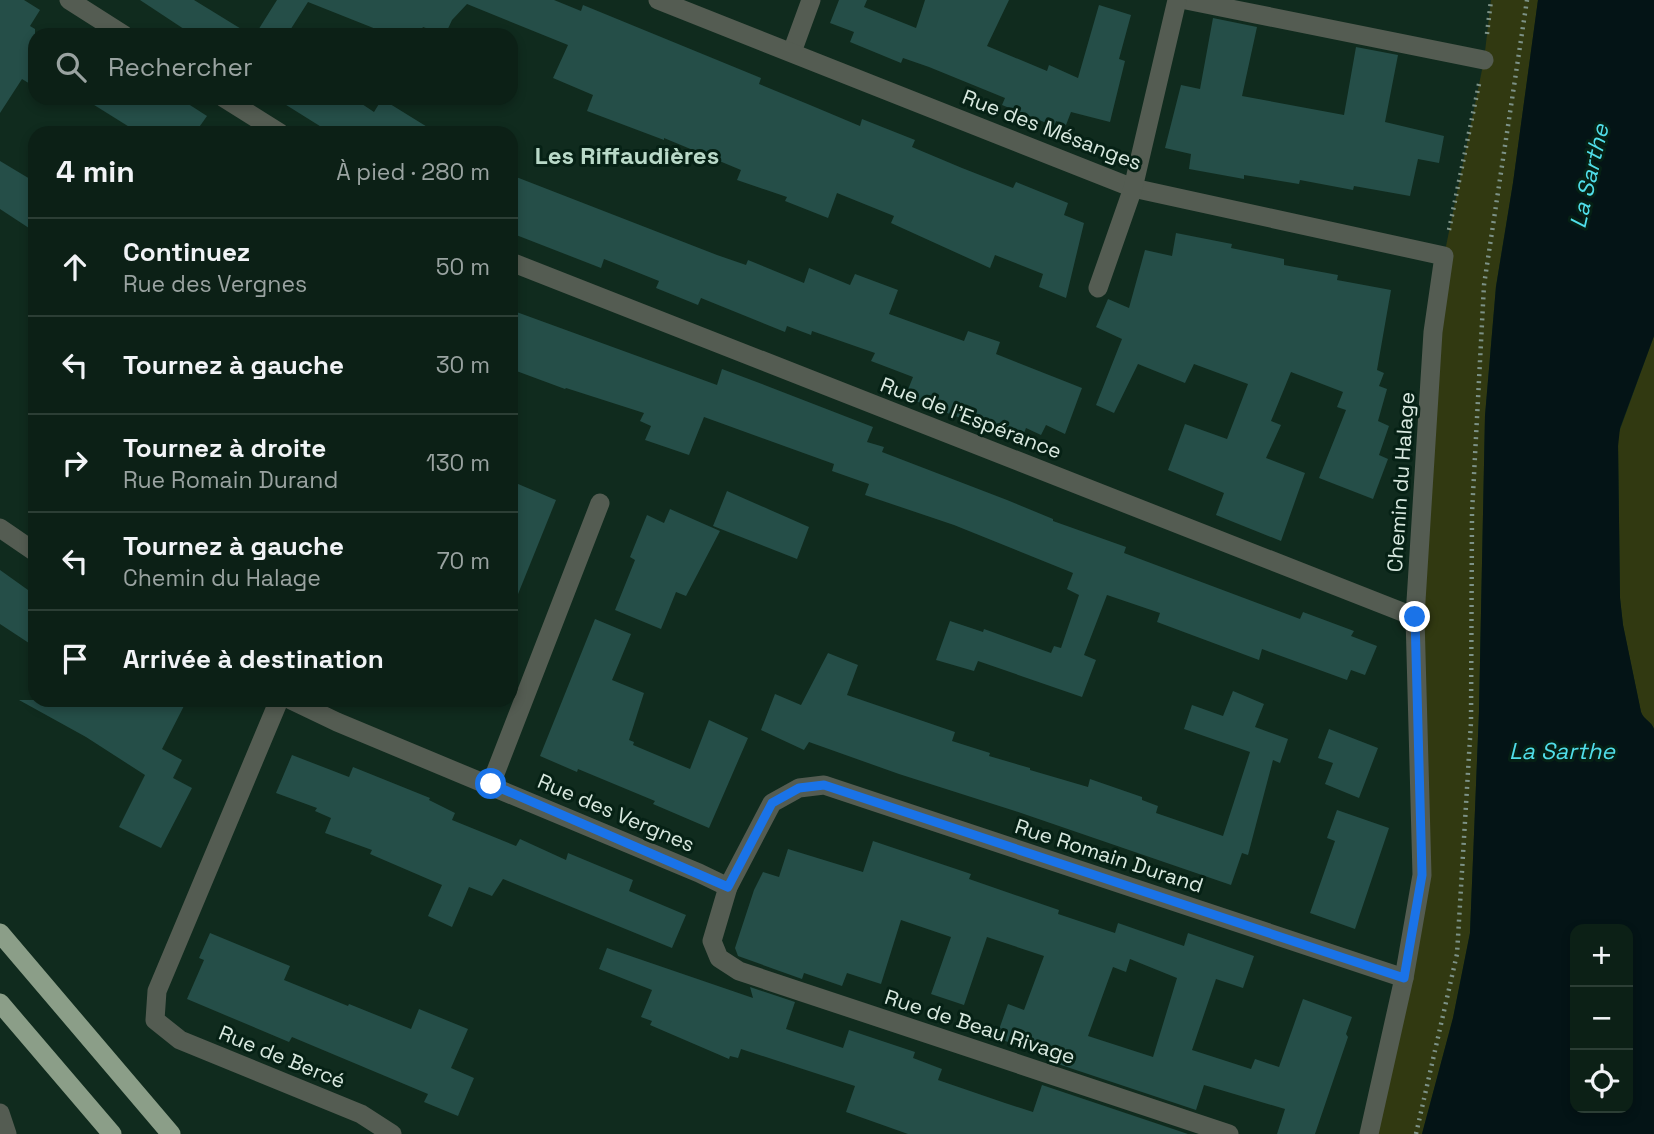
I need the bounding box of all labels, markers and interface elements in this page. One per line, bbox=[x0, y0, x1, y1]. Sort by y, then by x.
search box bbox=[28, 28, 518, 105]
icon: search bbox=[52, 48, 90, 86]
text: Rechercher bbox=[108, 50, 253, 84]
street label: Rue des Mésanges bbox=[959, 83, 1146, 176]
water label: La Sarthe bbox=[1562, 120, 1616, 231]
district label: Les Riffaudières bbox=[535, 140, 719, 171]
text: 4 min bbox=[56, 152, 135, 191]
text: À pied · 280 m bbox=[336, 157, 490, 187]
text: Continuez bbox=[123, 235, 250, 269]
icon: ahead bbox=[56, 248, 94, 286]
text: 50 m bbox=[436, 252, 490, 282]
text: Rue des Vergnes bbox=[123, 269, 307, 299]
icon: left bbox=[56, 346, 94, 384]
text: Tournez à gauche bbox=[123, 348, 344, 382]
text: 30 m bbox=[436, 350, 490, 380]
street label: Rue de l'Espérance bbox=[877, 371, 1066, 465]
street label: Chemin du Halage bbox=[1381, 391, 1420, 573]
text: Tournez à droite bbox=[123, 431, 326, 465]
icon: right bbox=[56, 444, 94, 482]
text: 130 m bbox=[426, 448, 490, 478]
text: Rue Romain Durand bbox=[123, 465, 338, 495]
text: Tournez à gauche bbox=[123, 529, 344, 563]
icon: left bbox=[56, 542, 94, 580]
text: 70 m bbox=[437, 546, 490, 576]
text: Chemin du Halage bbox=[123, 563, 321, 593]
route end bbox=[1399, 601, 1430, 632]
icon: arrive bbox=[56, 640, 94, 678]
text: Arrivée à destination bbox=[123, 642, 384, 676]
water label: La Sarthe bbox=[1509, 736, 1616, 766]
street label: Rue des Vergnes bbox=[534, 767, 699, 858]
route start bbox=[475, 768, 506, 799]
street label: Rue Romain Durand bbox=[1012, 812, 1207, 899]
map controls bbox=[1570, 924, 1633, 1113]
button: + bbox=[1570, 924, 1633, 987]
street label: Rue de Beau Rivage bbox=[881, 983, 1079, 1070]
button: − bbox=[1570, 987, 1633, 1050]
street label: Rue de Bercé bbox=[215, 1019, 349, 1094]
button: locate bbox=[1570, 1050, 1633, 1113]

